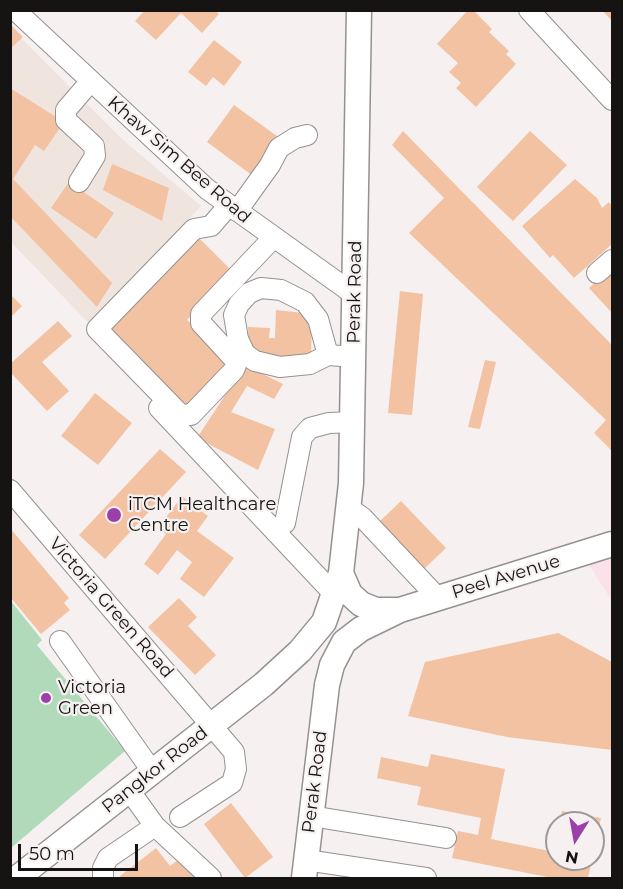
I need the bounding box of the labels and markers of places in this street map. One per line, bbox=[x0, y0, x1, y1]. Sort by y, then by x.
place label: iTCM Healthcare Centre bbox=[128, 494, 276, 536]
marker: iTCM Healthcare Centre bbox=[105, 506, 123, 524]
place label: Victoria Green bbox=[58, 677, 126, 720]
marker: Victoria Green bbox=[39, 691, 53, 705]

